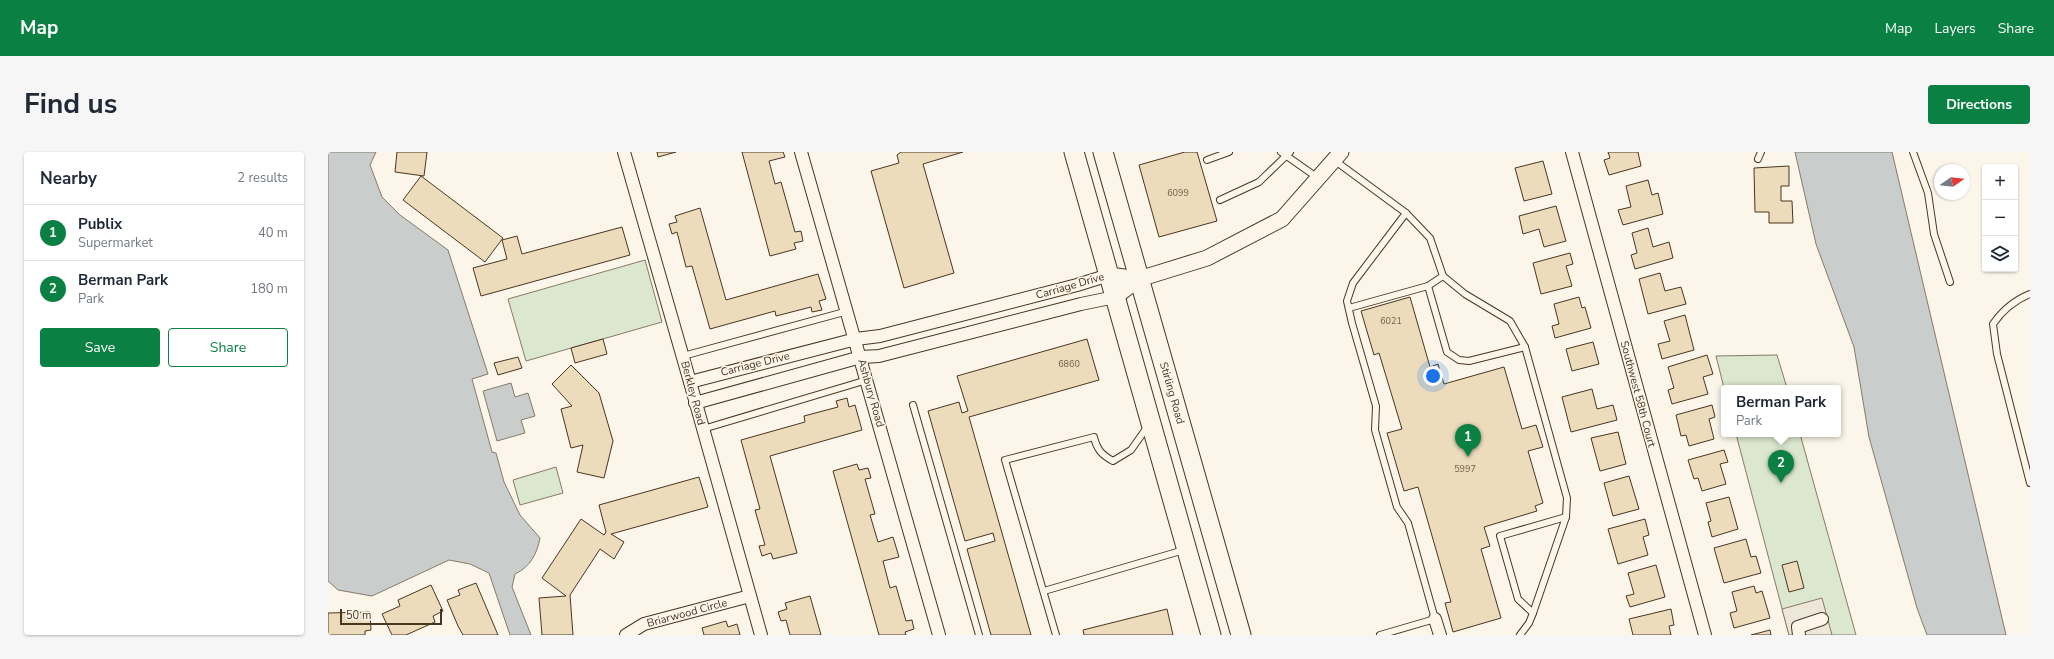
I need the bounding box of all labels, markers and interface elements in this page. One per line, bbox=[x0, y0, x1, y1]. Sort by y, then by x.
text: Map bbox=[20, 15, 58, 41]
text: Map bbox=[1885, 19, 1912, 38]
text: Layers bbox=[1934, 19, 1976, 38]
text: Share bbox=[1998, 19, 2034, 38]
text: Find us bbox=[24, 85, 118, 123]
button: Directions bbox=[1928, 85, 2030, 124]
north arrow bbox=[1934, 164, 1970, 200]
map controls bbox=[1982, 164, 2018, 272]
button: + bbox=[1982, 164, 2018, 200]
text: Nearby bbox=[40, 167, 97, 190]
text: 2 results bbox=[237, 169, 288, 187]
house number: 6099 bbox=[1167, 187, 1189, 199]
button: − bbox=[1982, 200, 2018, 236]
text: Publix bbox=[78, 214, 122, 234]
text: 1 bbox=[49, 224, 57, 242]
text: 40 m bbox=[258, 224, 288, 242]
text: Supermarket bbox=[78, 234, 153, 252]
button: layers bbox=[1982, 236, 2018, 272]
street label: Carriage Drive bbox=[1034, 269, 1106, 303]
text: Berman Park bbox=[78, 270, 168, 290]
text: 2 bbox=[49, 280, 57, 298]
text: 180 m bbox=[250, 280, 288, 298]
text: Park bbox=[78, 290, 104, 308]
house number: 6021 bbox=[1380, 315, 1402, 327]
button: Save bbox=[40, 328, 160, 367]
button: Share bbox=[168, 328, 288, 367]
street label: Southwest 58th Court bbox=[1617, 339, 1659, 449]
street label: Carriage Drive bbox=[719, 348, 791, 380]
street label: Ashbury Road bbox=[854, 357, 888, 429]
house number: 6860 bbox=[1058, 358, 1080, 370]
street label: Berkley Road bbox=[677, 359, 709, 427]
street label: Stirling Road bbox=[1156, 360, 1188, 426]
your location bbox=[1423, 366, 1443, 386]
popup bbox=[1721, 385, 1841, 437]
text: Berman Park bbox=[1736, 392, 1826, 412]
text: Park bbox=[1736, 412, 1762, 430]
pin: 1 bbox=[1455, 424, 1481, 457]
pin: 2 bbox=[1768, 450, 1794, 483]
house number: 5997 bbox=[1454, 463, 1476, 475]
street label: Briarwood Circle bbox=[645, 595, 729, 631]
scale bar bbox=[340, 607, 442, 626]
text: 50 m bbox=[346, 608, 371, 623]

